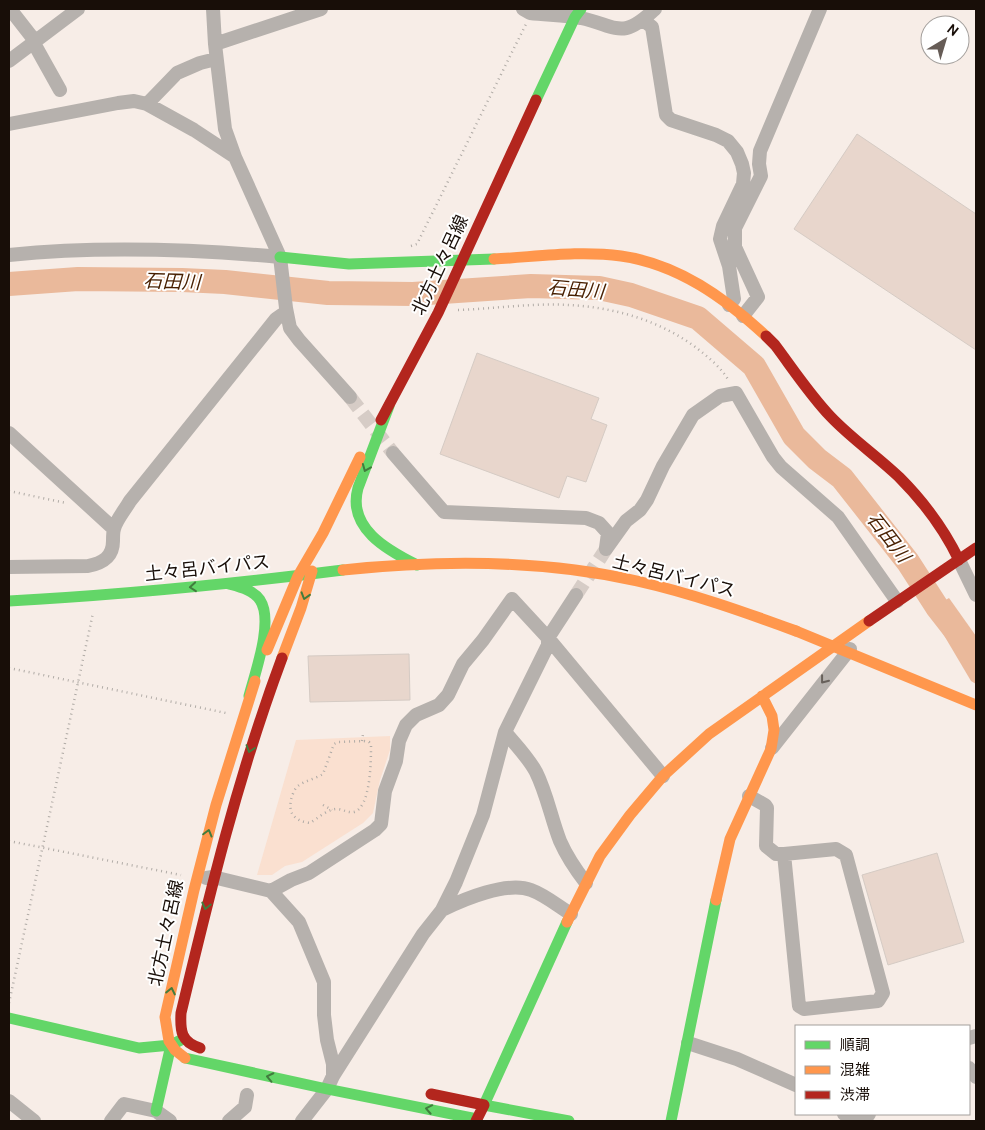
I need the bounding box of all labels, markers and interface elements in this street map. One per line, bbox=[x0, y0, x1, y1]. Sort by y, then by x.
north arrow bbox=[920, 15, 970, 65]
text: N bbox=[944, 20, 962, 40]
street label: 北方土々呂線 bbox=[407, 211, 473, 319]
water label: 石田川 bbox=[143, 269, 203, 294]
water label: 石田川 bbox=[547, 276, 607, 304]
one-way arrow bbox=[362, 463, 373, 472]
water label: 石田川 bbox=[862, 508, 916, 568]
street label: 土々呂バイパス bbox=[143, 550, 271, 586]
street label: 土々呂バイパス bbox=[610, 550, 738, 602]
one-way arrow bbox=[189, 581, 197, 592]
one-way arrow bbox=[300, 592, 310, 600]
one-way arrow bbox=[821, 674, 830, 684]
one-way arrow bbox=[246, 745, 256, 753]
one-way arrow bbox=[202, 829, 213, 837]
street label: 北方土々呂線 bbox=[144, 878, 188, 988]
one-way arrow bbox=[201, 901, 212, 910]
one-way arrow bbox=[165, 987, 176, 996]
legend bbox=[795, 1025, 970, 1115]
text: 順調 bbox=[840, 1036, 870, 1054]
text: 混雑 bbox=[840, 1061, 870, 1079]
one-way arrow bbox=[266, 1072, 275, 1083]
text: 渋滞 bbox=[840, 1086, 870, 1104]
one-way arrow bbox=[425, 1105, 434, 1115]

